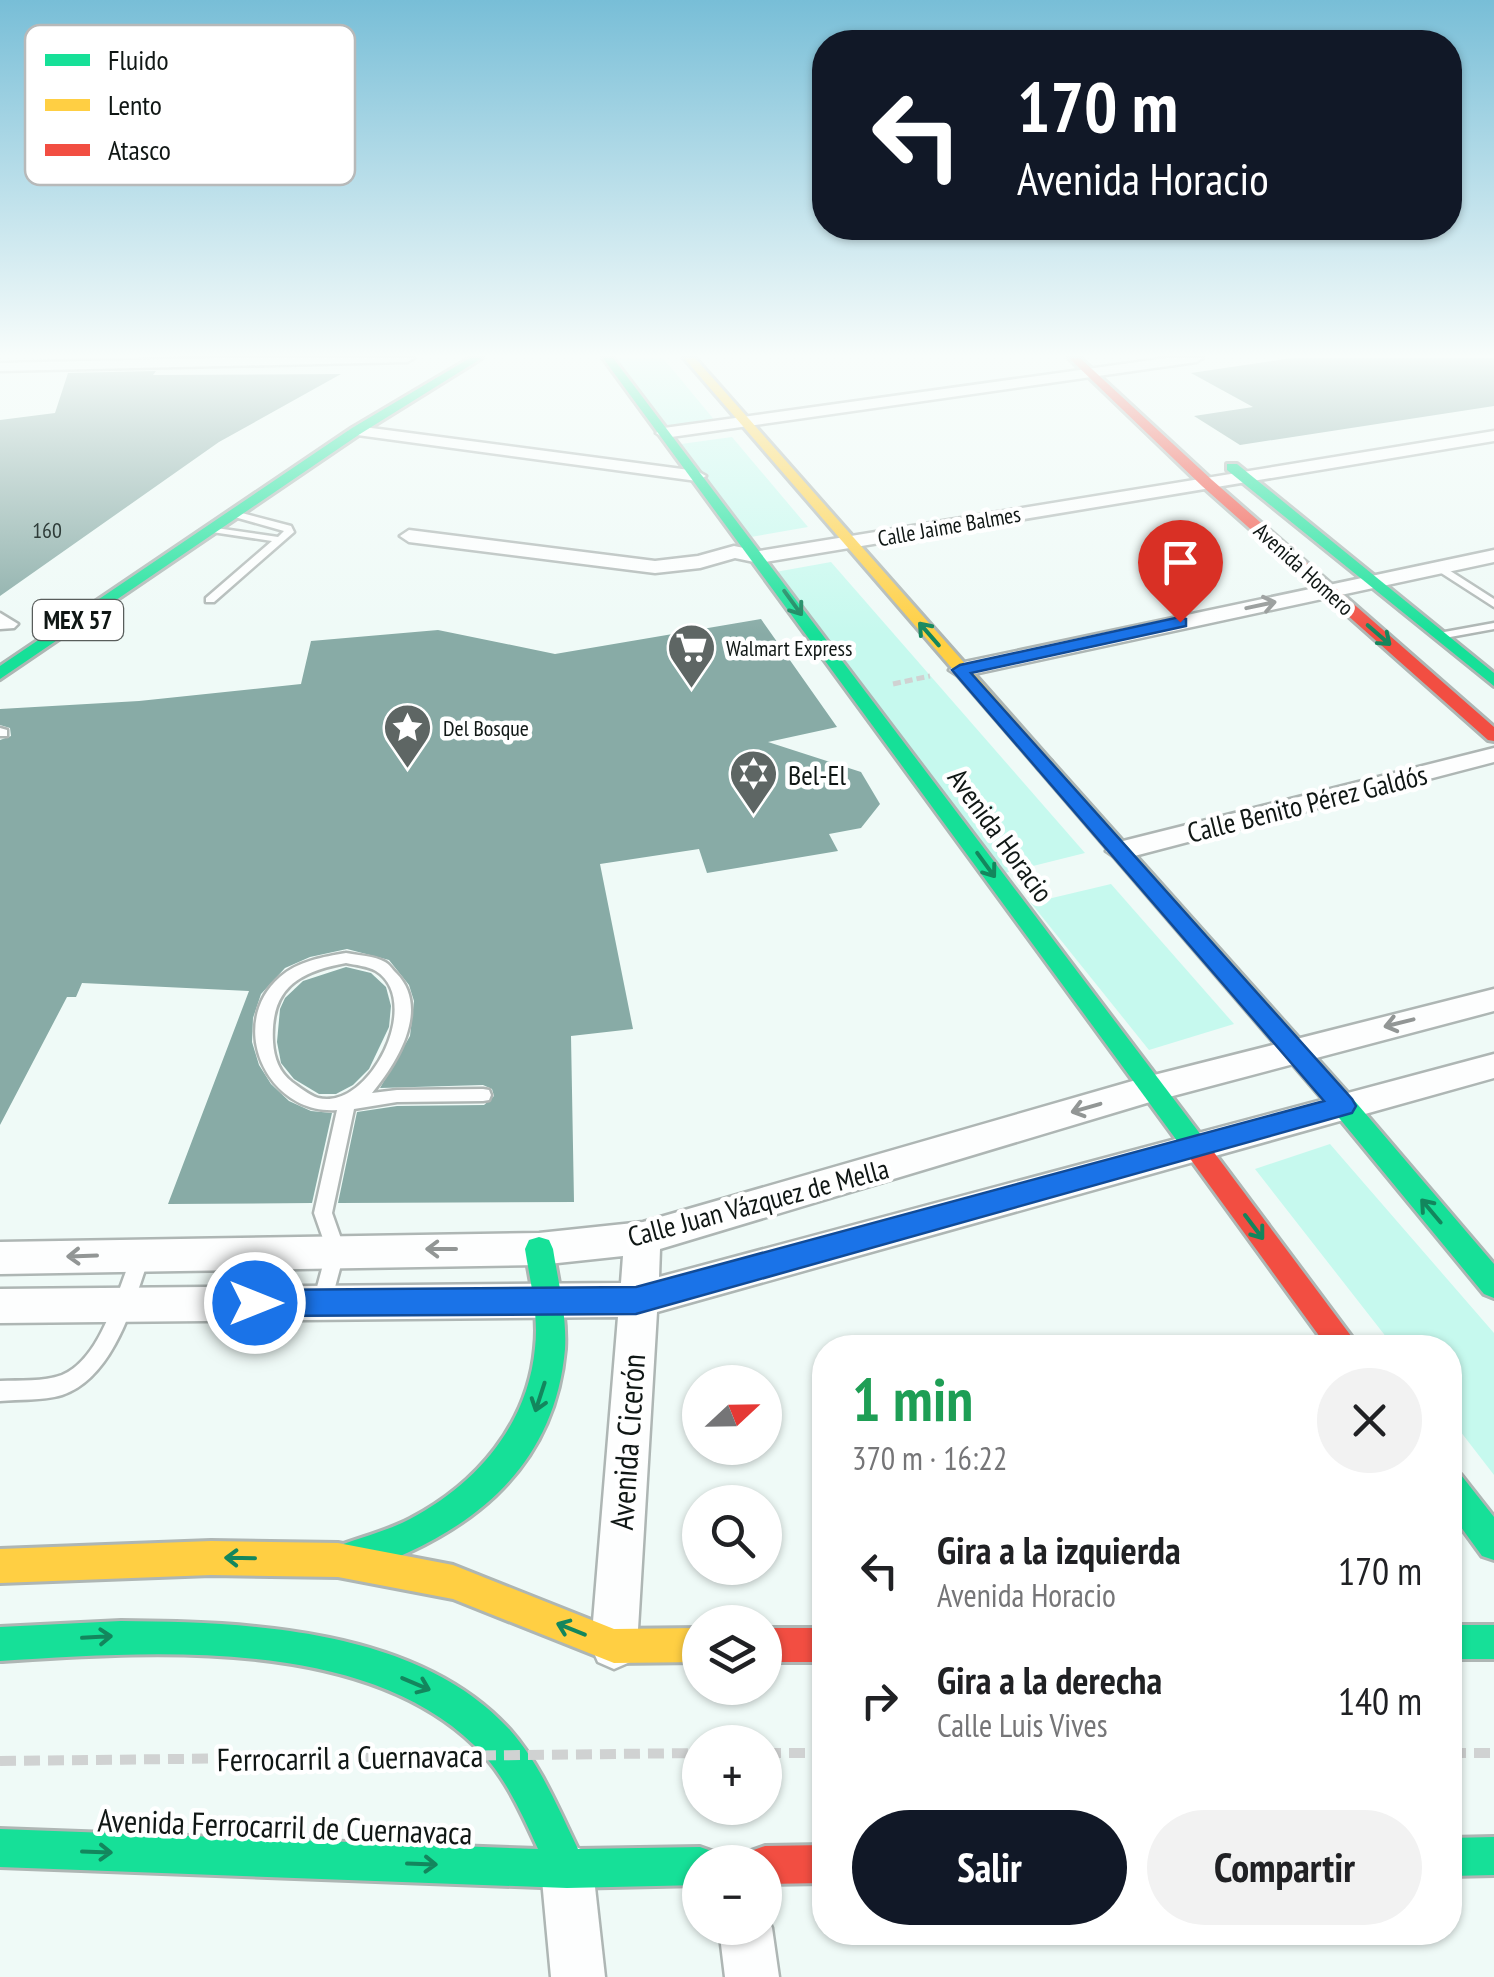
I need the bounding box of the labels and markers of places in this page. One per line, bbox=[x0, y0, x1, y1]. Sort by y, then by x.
pin bbox=[1138, 520, 1223, 623]
supermarket icon: Walmart Express bbox=[665, 622, 717, 690]
place label: Walmart Express bbox=[726, 634, 852, 662]
place icon: Del Bosque bbox=[382, 702, 434, 770]
place label: Del Bosque bbox=[443, 714, 529, 742]
synagogue icon: Bel-El bbox=[727, 748, 779, 816]
place label: Bel-El bbox=[788, 756, 846, 793]

